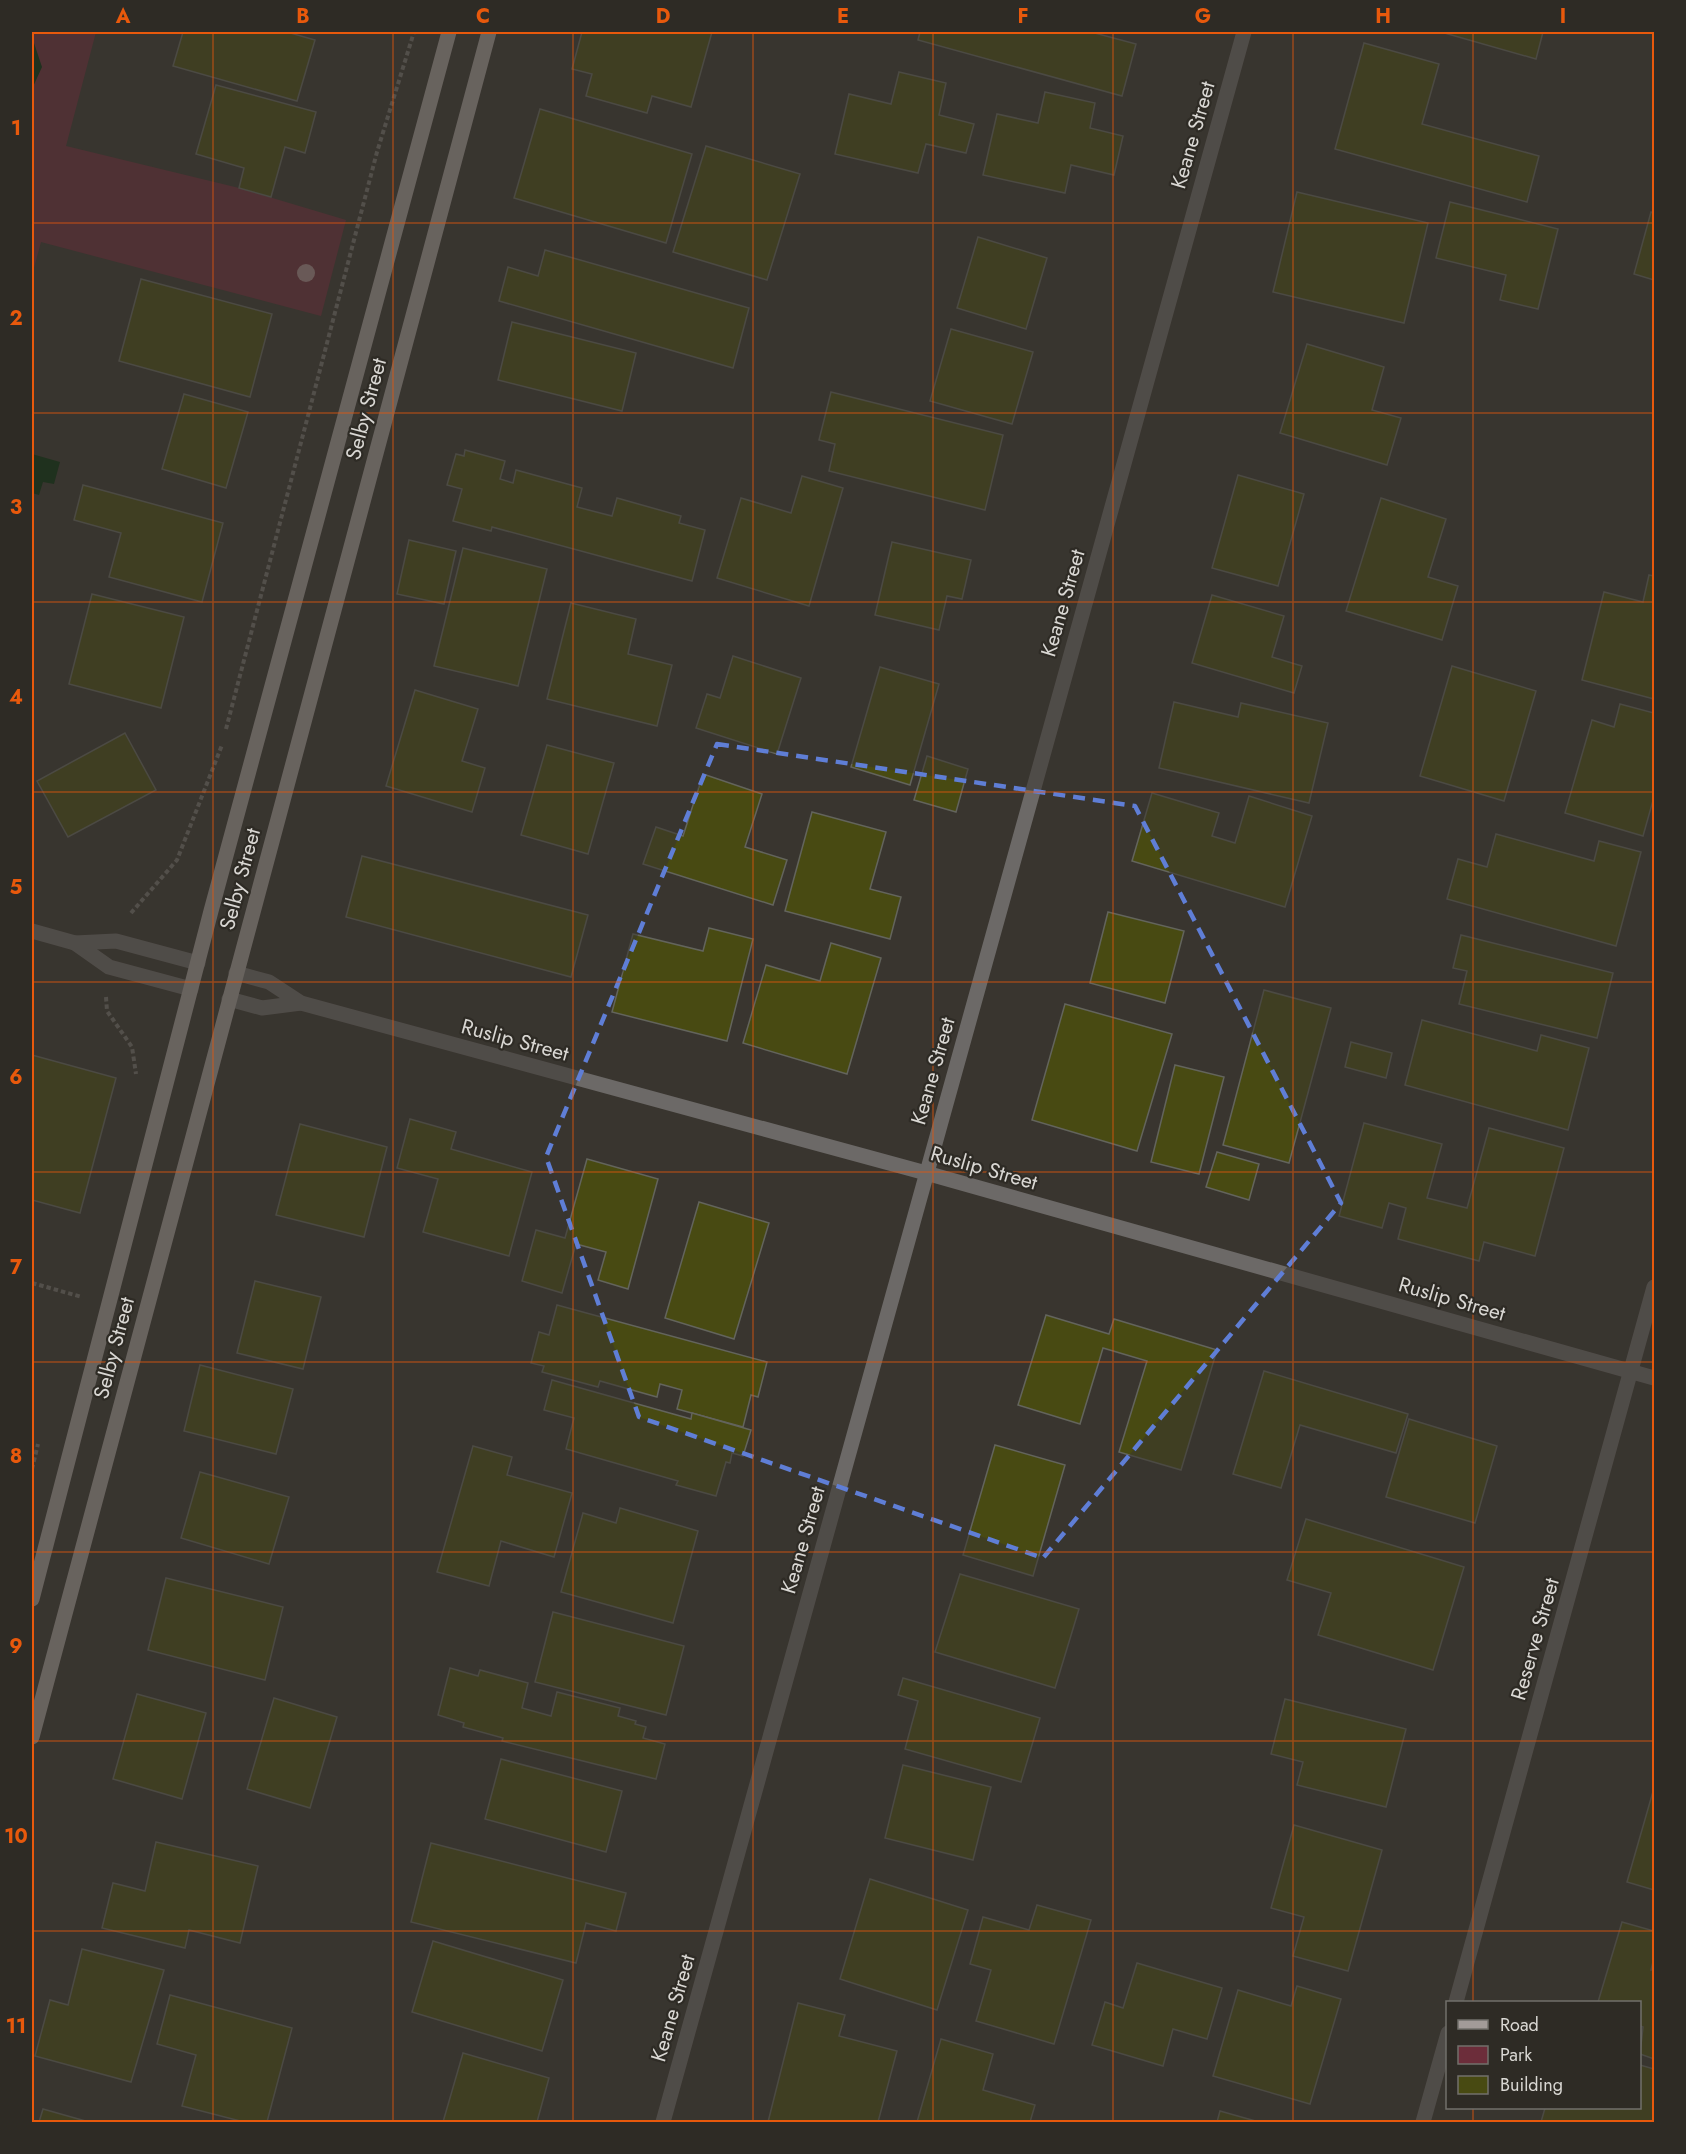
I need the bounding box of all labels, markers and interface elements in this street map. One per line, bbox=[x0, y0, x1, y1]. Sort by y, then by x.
text: A bbox=[115, 2, 131, 31]
text: B bbox=[296, 2, 310, 31]
text: C bbox=[476, 2, 490, 31]
text: D bbox=[656, 2, 670, 31]
text: E bbox=[837, 2, 849, 31]
text: F bbox=[1017, 2, 1029, 31]
text: G bbox=[1195, 2, 1211, 31]
text: H bbox=[1375, 2, 1391, 31]
text: I bbox=[1560, 2, 1566, 31]
street label: Keane Street bbox=[1163, 78, 1223, 192]
text: 1 bbox=[11, 114, 21, 143]
text: 2 bbox=[9, 304, 23, 333]
street label: Selby Street bbox=[338, 355, 394, 463]
text: 3 bbox=[10, 493, 22, 522]
street label: Keane Street bbox=[1033, 546, 1093, 660]
text: 4 bbox=[9, 683, 23, 712]
street label: Selby Street bbox=[212, 825, 268, 933]
text: 5 bbox=[10, 873, 23, 902]
street label: Ruslip Street bbox=[458, 1011, 572, 1069]
street label: Keane Street bbox=[903, 1014, 963, 1128]
text: 6 bbox=[9, 1063, 23, 1092]
street label: Ruslip Street bbox=[927, 1138, 1041, 1198]
text: 7 bbox=[10, 1253, 23, 1282]
street label: Ruslip Street bbox=[1395, 1269, 1509, 1329]
street label: Selby Street bbox=[86, 1294, 142, 1402]
text: 8 bbox=[10, 1442, 22, 1471]
street label: Keane Street bbox=[773, 1483, 833, 1597]
street label: Reserve Street bbox=[1503, 1574, 1567, 1704]
text: 9 bbox=[9, 1632, 23, 1661]
text: 10 bbox=[4, 1822, 28, 1851]
street label: Keane Street bbox=[643, 1951, 703, 2065]
legend bbox=[1446, 2001, 1641, 2109]
text: 11 bbox=[6, 2012, 26, 2041]
text: Road bbox=[1500, 2012, 1539, 2038]
text: Park bbox=[1500, 2042, 1532, 2068]
text: Building bbox=[1500, 2072, 1563, 2098]

